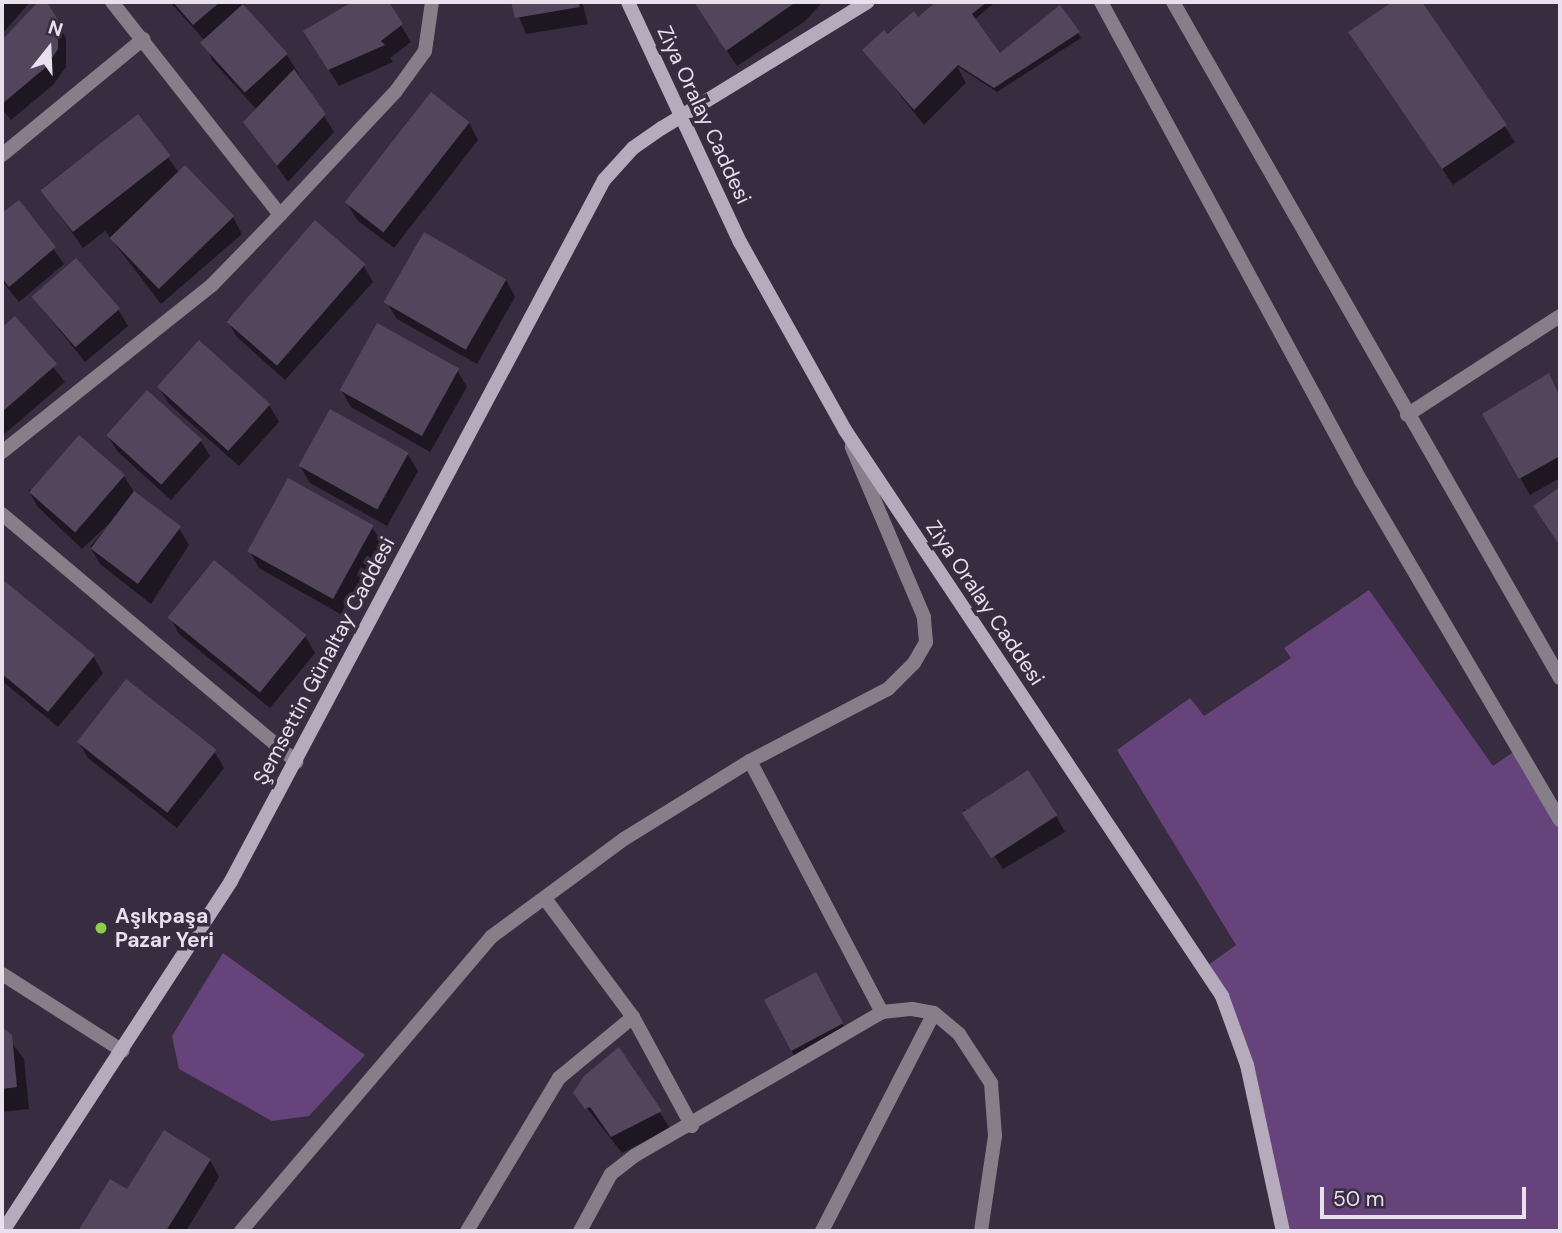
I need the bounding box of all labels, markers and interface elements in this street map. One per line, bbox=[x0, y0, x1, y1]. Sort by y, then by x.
north arrow bbox=[14, 14, 84, 84]
text: N bbox=[45, 15, 66, 43]
street label: Ziya Oralay Caddesi bbox=[652, 22, 756, 208]
street label: Ziya Oralay Caddesi bbox=[921, 516, 1049, 690]
street label: Şemsettin Günaltay Caddesi bbox=[248, 533, 400, 789]
place label: Aşıkpaşa Pazar Yeri bbox=[115, 903, 214, 953]
marker: Aşıkpaşa Pazar Yeri bbox=[93, 920, 109, 936]
scale bar bbox=[1324, 1174, 1530, 1218]
text: 50 m bbox=[1333, 1185, 1384, 1213]

